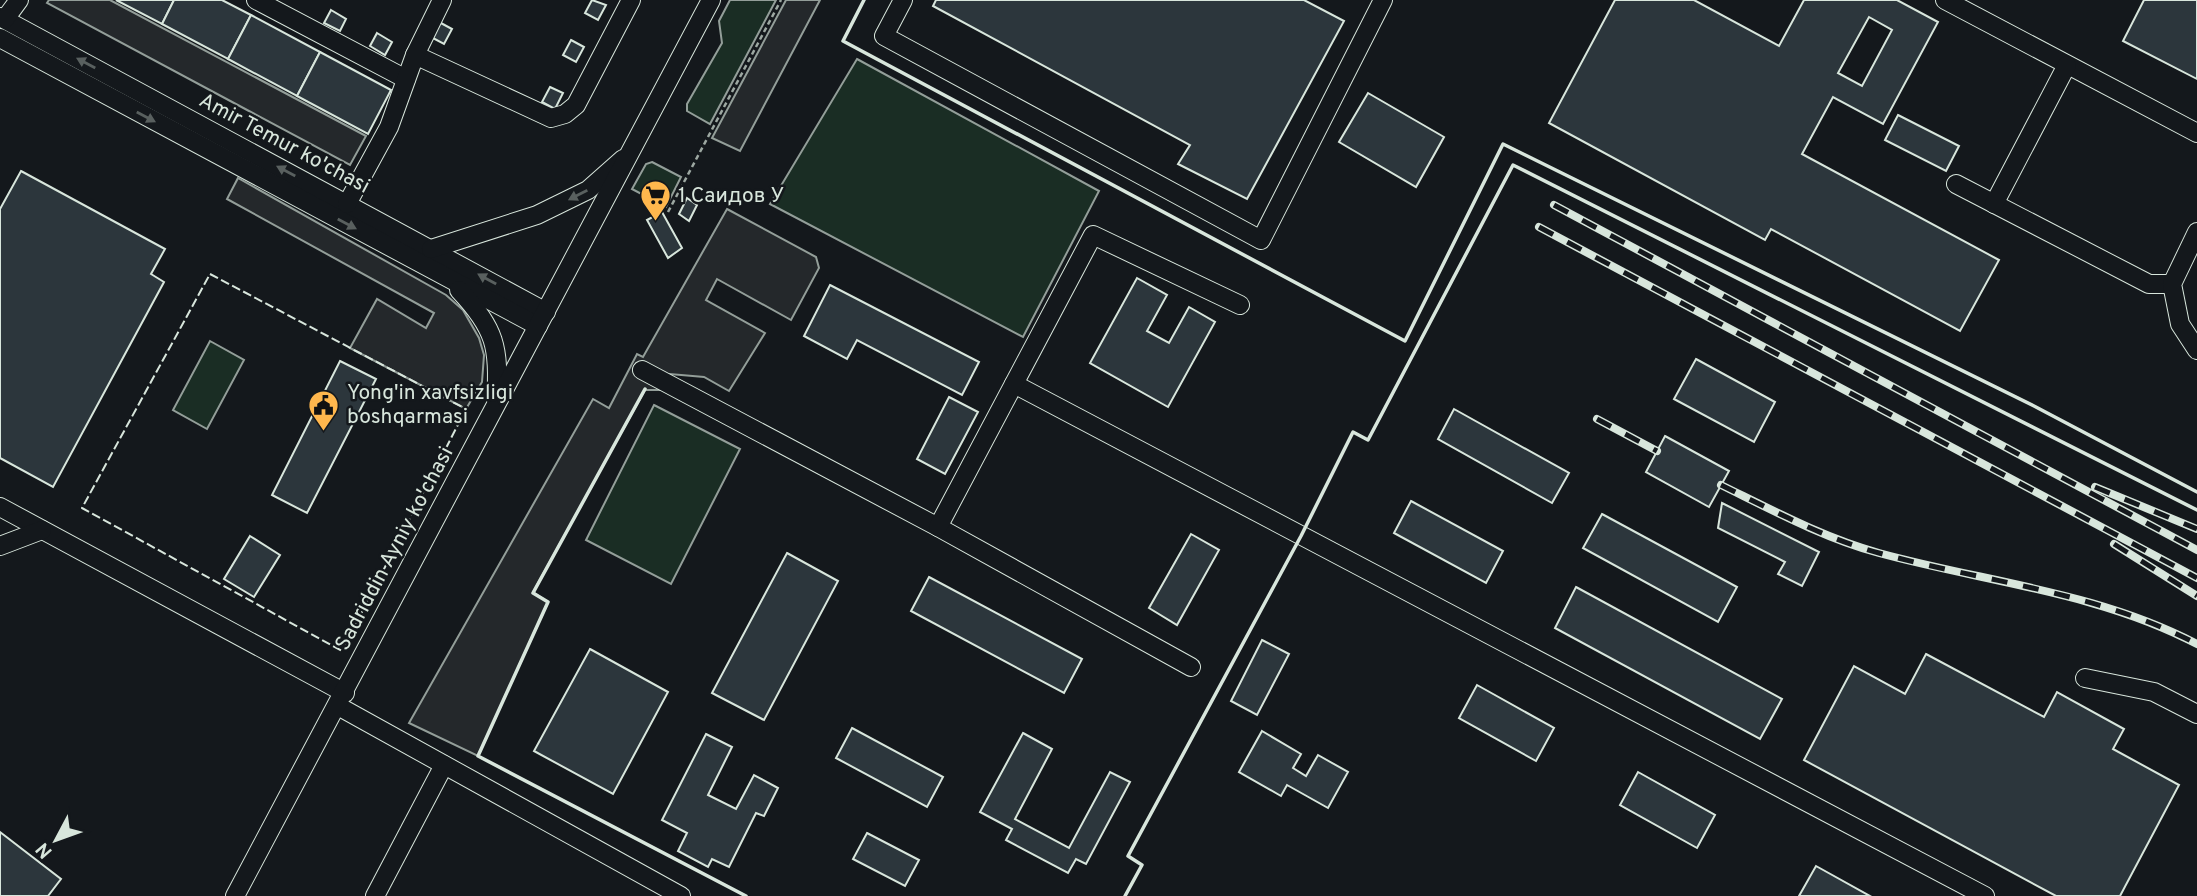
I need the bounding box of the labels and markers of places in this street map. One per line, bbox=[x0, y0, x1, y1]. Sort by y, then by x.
supermarket icon: 1 Саидов У bbox=[638, 179, 672, 223]
place label: 1 Саидов У bbox=[678, 183, 784, 210]
place label: Yong'in xavfsizligi boshqarmasi bbox=[347, 380, 513, 431]
public building icon: Yong'in xavfsizligi boshqarmasi bbox=[307, 388, 341, 432]

